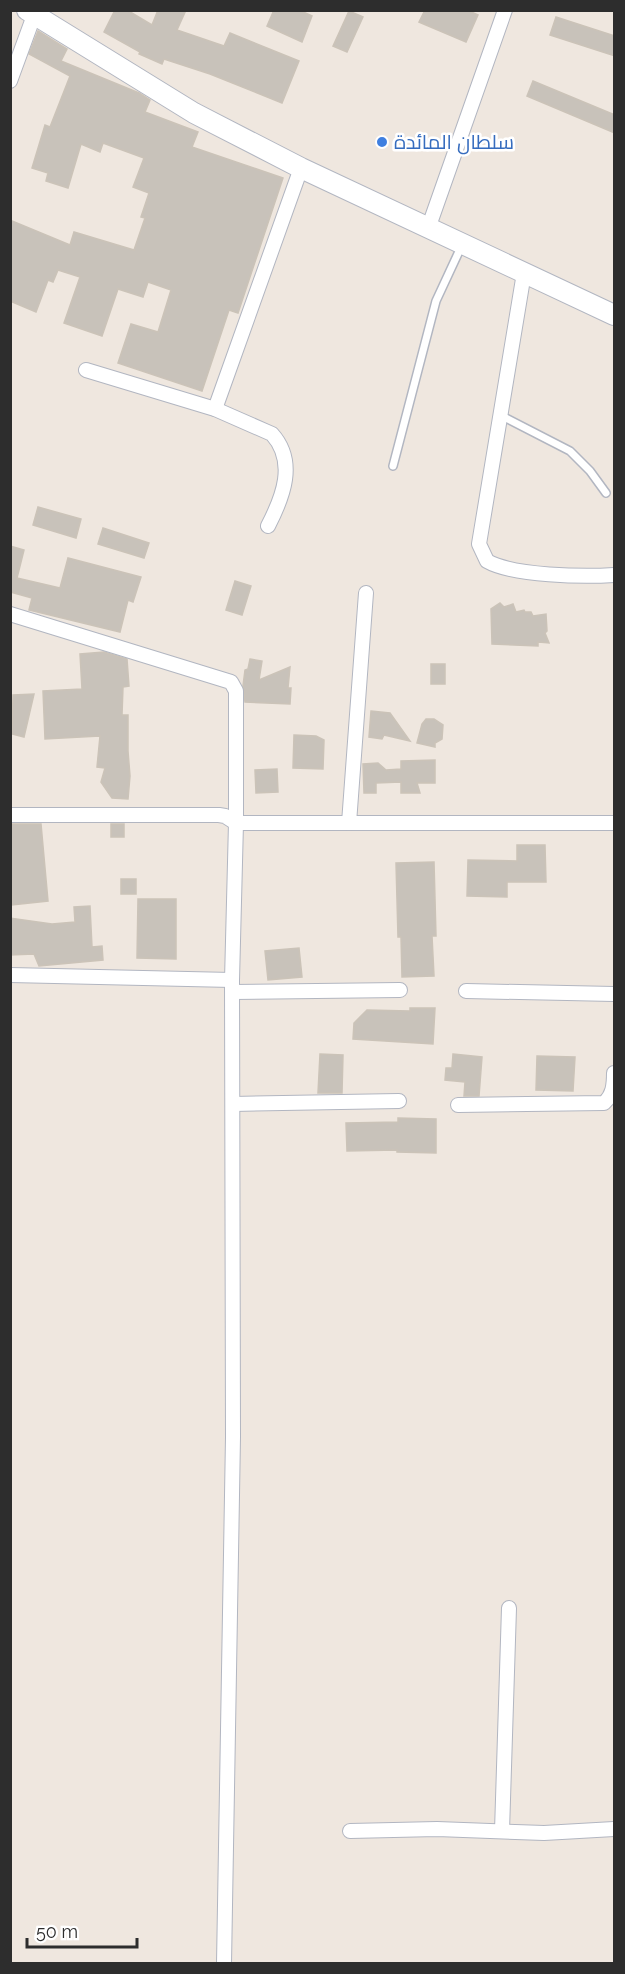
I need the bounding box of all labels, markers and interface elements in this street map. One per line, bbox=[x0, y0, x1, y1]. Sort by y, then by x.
place label: سلطان المائدة bbox=[394, 130, 514, 155]
marker: سلطان المائدة bbox=[375, 135, 389, 149]
scale bar bbox=[27, 1911, 136, 1949]
text: 50 m bbox=[36, 1921, 78, 1942]

